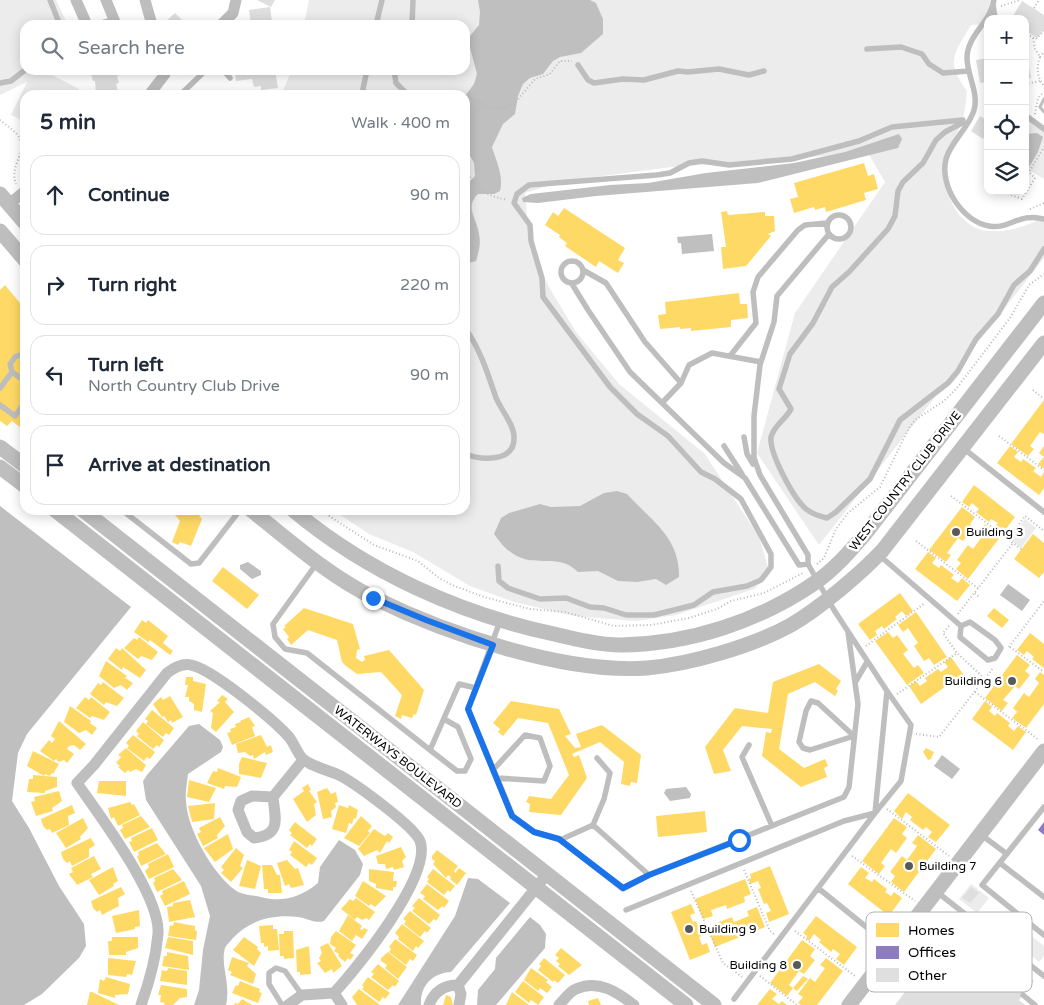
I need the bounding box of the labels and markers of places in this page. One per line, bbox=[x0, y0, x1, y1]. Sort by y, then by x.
place label: Building 3 bbox=[966, 525, 1024, 539]
marker: Building 3 bbox=[950, 526, 962, 538]
place label: Building 6 bbox=[944, 674, 1002, 688]
marker: Building 6 bbox=[1006, 675, 1018, 687]
place label: Building 7 bbox=[919, 859, 977, 873]
marker: Building 7 bbox=[903, 860, 915, 872]
place label: Building 9 bbox=[699, 922, 757, 936]
marker: Building 9 bbox=[683, 923, 695, 935]
place label: Building 8 bbox=[729, 958, 787, 972]
marker: Building 8 bbox=[791, 959, 803, 971]

